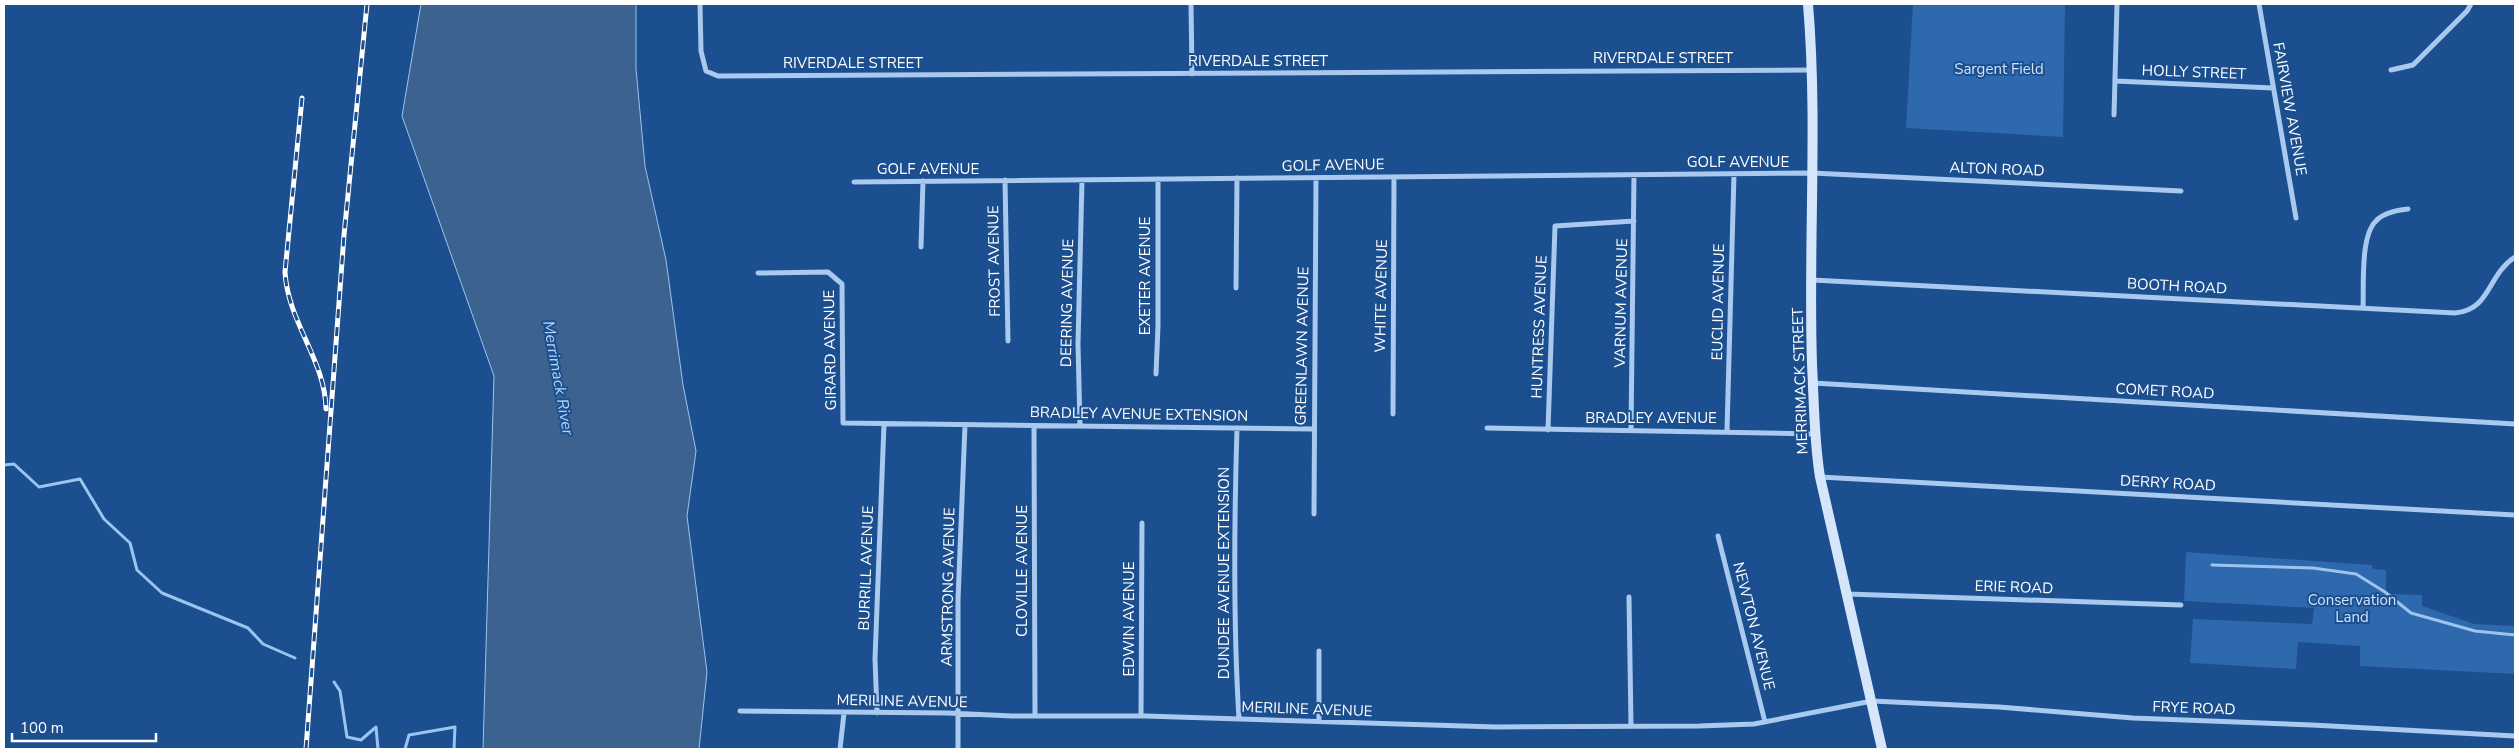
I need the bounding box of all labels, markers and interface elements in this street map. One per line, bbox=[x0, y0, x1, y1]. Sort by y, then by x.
street label: FAIRVIEW AVENUE bbox=[2268, 41, 2312, 177]
street label: RIVERDALE STREET bbox=[1593, 48, 1733, 68]
street label: RIVERDALE STREET bbox=[1188, 51, 1328, 71]
street label: RIVERDALE STREET bbox=[783, 53, 923, 73]
park label: Sargent Field bbox=[1954, 59, 2044, 79]
street label: HOLLY STREET bbox=[2141, 60, 2247, 84]
street label: GOLF AVENUE bbox=[1687, 152, 1789, 172]
street label: GOLF AVENUE bbox=[1282, 154, 1384, 176]
street label: ALTON ROAD bbox=[1949, 157, 2045, 181]
street label: GOLF AVENUE bbox=[877, 159, 979, 179]
street label: FROST AVENUE bbox=[983, 205, 1005, 317]
street label: EXETER AVENUE bbox=[1135, 217, 1155, 335]
street label: VARNUM AVENUE bbox=[1610, 238, 1632, 369]
street label: DEERING AVENUE bbox=[1056, 239, 1078, 367]
street label: WHITE AVENUE bbox=[1370, 239, 1392, 353]
street label: EUCLID AVENUE bbox=[1707, 243, 1729, 361]
street label: HUNTRESS AVENUE bbox=[1527, 255, 1551, 399]
street label: GREENLAWN AVENUE bbox=[1291, 266, 1313, 426]
street label: BOOTH ROAD bbox=[2126, 273, 2228, 299]
street label: GIRARD AVENUE bbox=[819, 290, 841, 410]
street label: MERRIMACK STREET bbox=[1787, 307, 1813, 455]
water label: Merrimack River bbox=[537, 319, 579, 438]
street label: COMET ROAD bbox=[2115, 378, 2215, 404]
street label: BRADLEY AVENUE EXTENSION bbox=[1030, 402, 1248, 426]
street label: BRADLEY AVENUE bbox=[1585, 408, 1717, 428]
street label: DUNDEE AVENUE EXTENSION bbox=[1214, 467, 1234, 679]
street label: DERRY ROAD bbox=[2120, 471, 2216, 495]
street label: BURRILL AVENUE bbox=[854, 505, 878, 631]
street label: CLOVILLE AVENUE bbox=[1012, 505, 1032, 637]
street label: ARMSTRONG AVENUE bbox=[937, 507, 959, 667]
street label: NEWTON AVENUE bbox=[1728, 560, 1780, 692]
street label: EDWIN AVENUE bbox=[1119, 562, 1139, 676]
street label: ERIE ROAD bbox=[1974, 576, 2054, 598]
park label: Conservation Land bbox=[2308, 590, 2396, 627]
street label: MERILINE AVENUE bbox=[836, 690, 968, 712]
street label: MERILINE AVENUE bbox=[1241, 697, 1373, 721]
street label: FRYE ROAD bbox=[2152, 697, 2236, 719]
scale bar bbox=[12, 710, 156, 742]
text: 100 m bbox=[20, 718, 64, 738]

